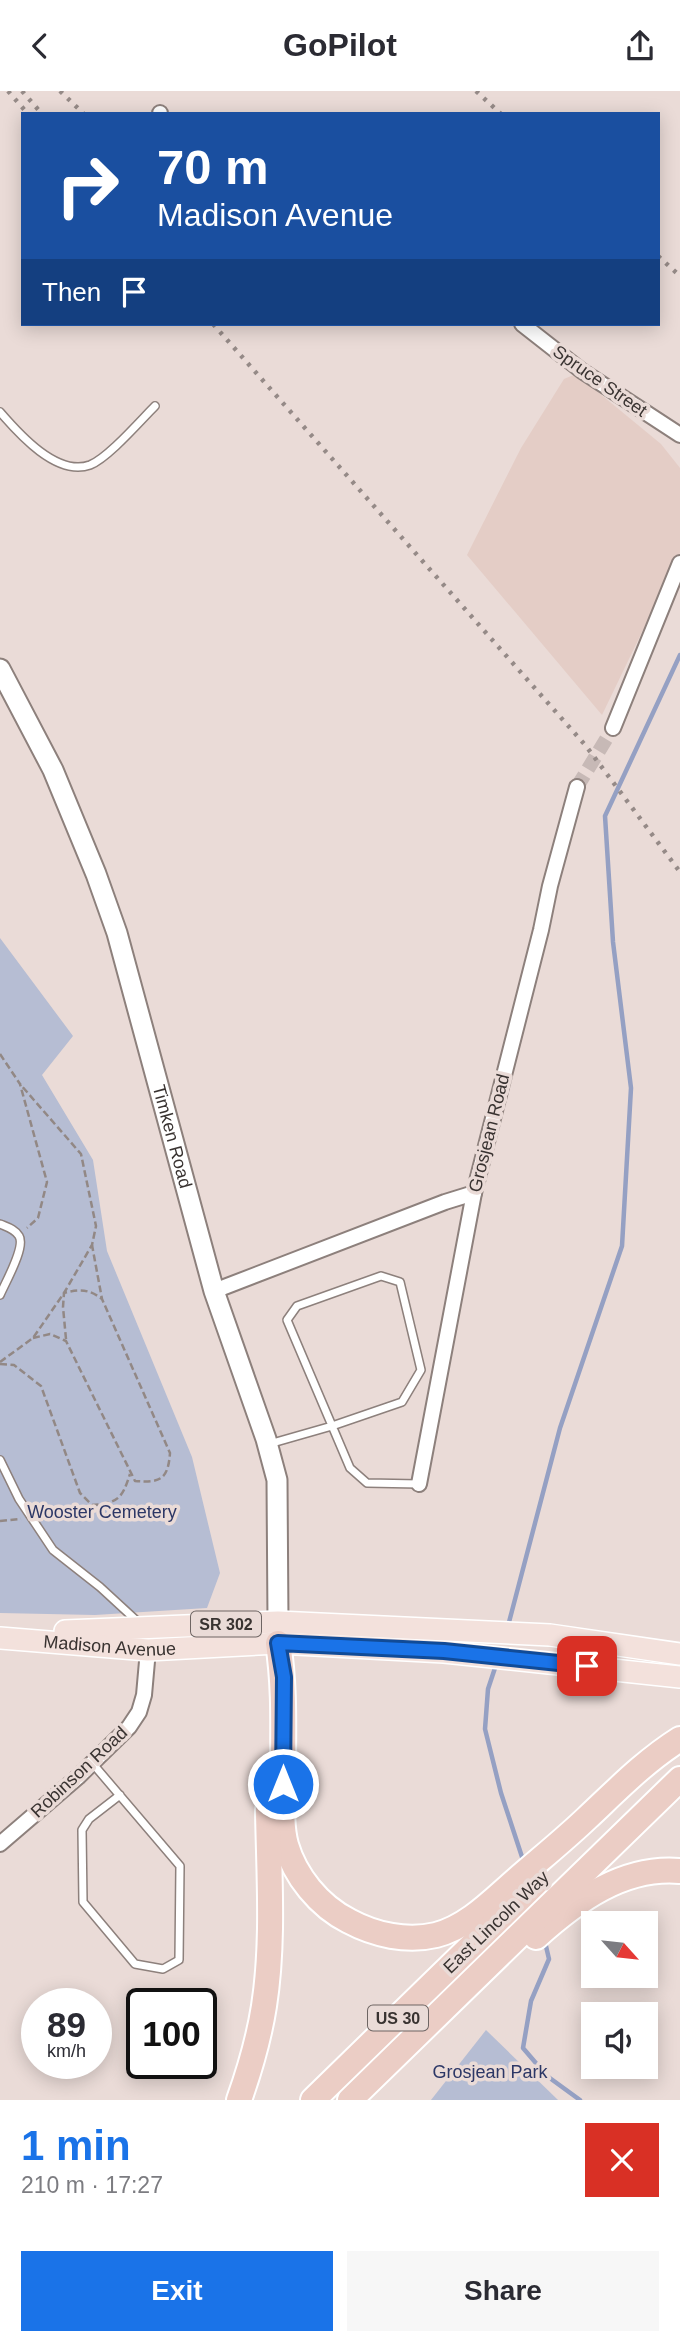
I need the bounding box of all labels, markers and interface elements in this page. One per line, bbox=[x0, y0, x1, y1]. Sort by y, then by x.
icon: back bbox=[21, 27, 59, 65]
text: GoPilot bbox=[283, 27, 397, 63]
icon: share bbox=[621, 27, 659, 65]
icon: right bbox=[42, 140, 133, 231]
text: 70 m bbox=[157, 140, 269, 194]
text: Madison Avenue bbox=[157, 197, 393, 233]
icon: arrive bbox=[115, 273, 153, 311]
text: Then bbox=[42, 277, 101, 307]
street label: Spruce Street bbox=[549, 341, 651, 421]
street label: Grosjean Road bbox=[465, 1072, 513, 1194]
street label: Timken Road bbox=[149, 1082, 196, 1190]
park label: Wooster Cemetery bbox=[27, 1502, 177, 1522]
road number: SR 302 bbox=[191, 1611, 261, 1637]
street label: Madison Avenue bbox=[43, 1632, 176, 1660]
pin bbox=[557, 1636, 617, 1696]
icon: arrive bbox=[568, 1647, 606, 1685]
street label: Robinson Road bbox=[27, 1722, 131, 1822]
position arrow bbox=[246, 1747, 320, 1821]
street label: East Lincoln Way bbox=[439, 1867, 553, 1977]
north arrow bbox=[581, 1911, 658, 1988]
map controls bbox=[581, 1911, 658, 2079]
speed limit sign: 100 bbox=[126, 1988, 217, 2079]
button: sound bbox=[581, 2002, 658, 2079]
text: 89 bbox=[47, 2005, 86, 2044]
road number: US 30 bbox=[368, 2005, 428, 2031]
text: km/h bbox=[47, 2041, 86, 2061]
park label: Grosjean Park bbox=[432, 2062, 549, 2082]
text: 1 min bbox=[21, 2122, 131, 2169]
button: close bbox=[585, 2123, 659, 2197]
text: 210 m · 17:27 bbox=[21, 2172, 163, 2198]
button: Exit bbox=[21, 2251, 333, 2331]
button: Share bbox=[347, 2251, 659, 2331]

